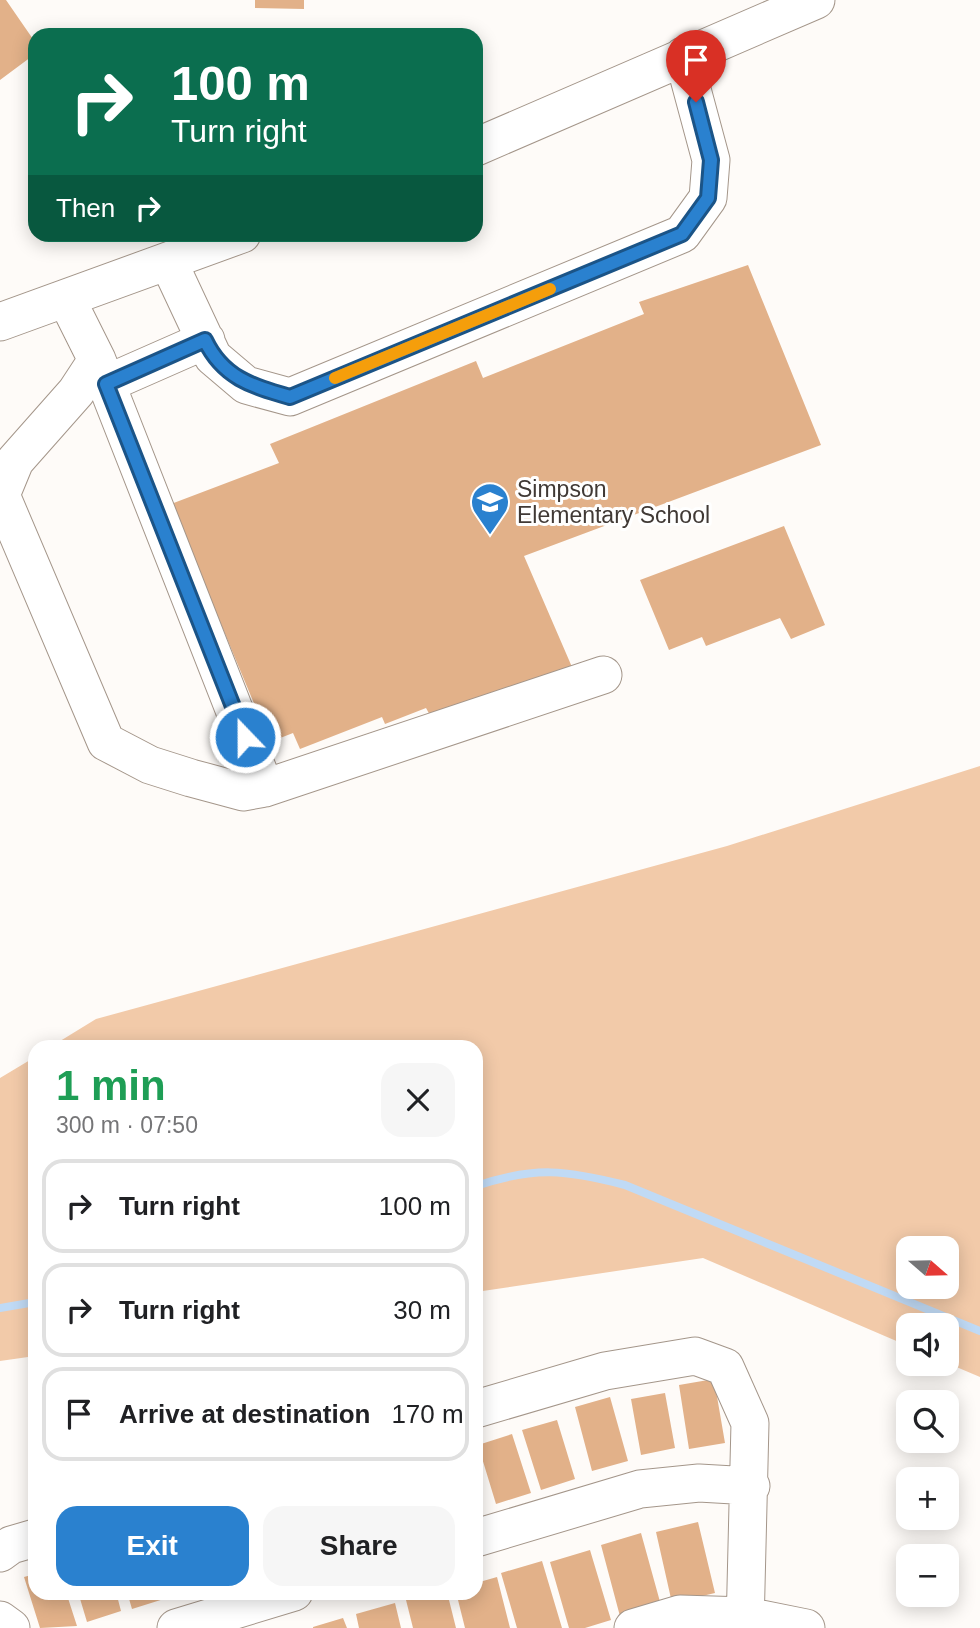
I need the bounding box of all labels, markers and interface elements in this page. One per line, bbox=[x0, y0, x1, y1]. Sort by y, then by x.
pin bbox=[666, 30, 726, 102]
icon: arrive bbox=[677, 41, 715, 79]
icon: right bbox=[56, 56, 147, 147]
text: 100 m bbox=[171, 56, 310, 110]
text: Turn right bbox=[171, 113, 307, 149]
icon: right bbox=[129, 189, 167, 227]
text: Then bbox=[56, 193, 115, 223]
place label: Simpson Elementary School bbox=[517, 476, 710, 528]
school or university icon: Simpson Elementary School bbox=[469, 481, 511, 536]
position arrow bbox=[208, 700, 282, 774]
text: 1 min bbox=[56, 1062, 166, 1109]
button: close bbox=[381, 1063, 455, 1137]
text: 300 m · 07:50 bbox=[56, 1112, 198, 1138]
icon: right bbox=[60, 1187, 98, 1225]
text: Turn right bbox=[119, 1191, 240, 1221]
text: 100 m bbox=[379, 1191, 451, 1221]
north arrow bbox=[896, 1236, 959, 1298]
map controls bbox=[896, 1236, 959, 1607]
icon: right bbox=[60, 1291, 98, 1329]
text: Turn right bbox=[119, 1295, 240, 1325]
text: 30 m bbox=[393, 1295, 451, 1325]
button: sound bbox=[896, 1313, 959, 1376]
button: search bbox=[896, 1390, 959, 1453]
icon: arrive bbox=[60, 1395, 98, 1433]
text: Arrive at destination bbox=[119, 1399, 370, 1429]
text: 170 m bbox=[391, 1399, 464, 1429]
button: + bbox=[896, 1467, 959, 1530]
button: Exit bbox=[56, 1506, 249, 1586]
button: Share bbox=[263, 1506, 455, 1586]
button: − bbox=[896, 1544, 959, 1607]

